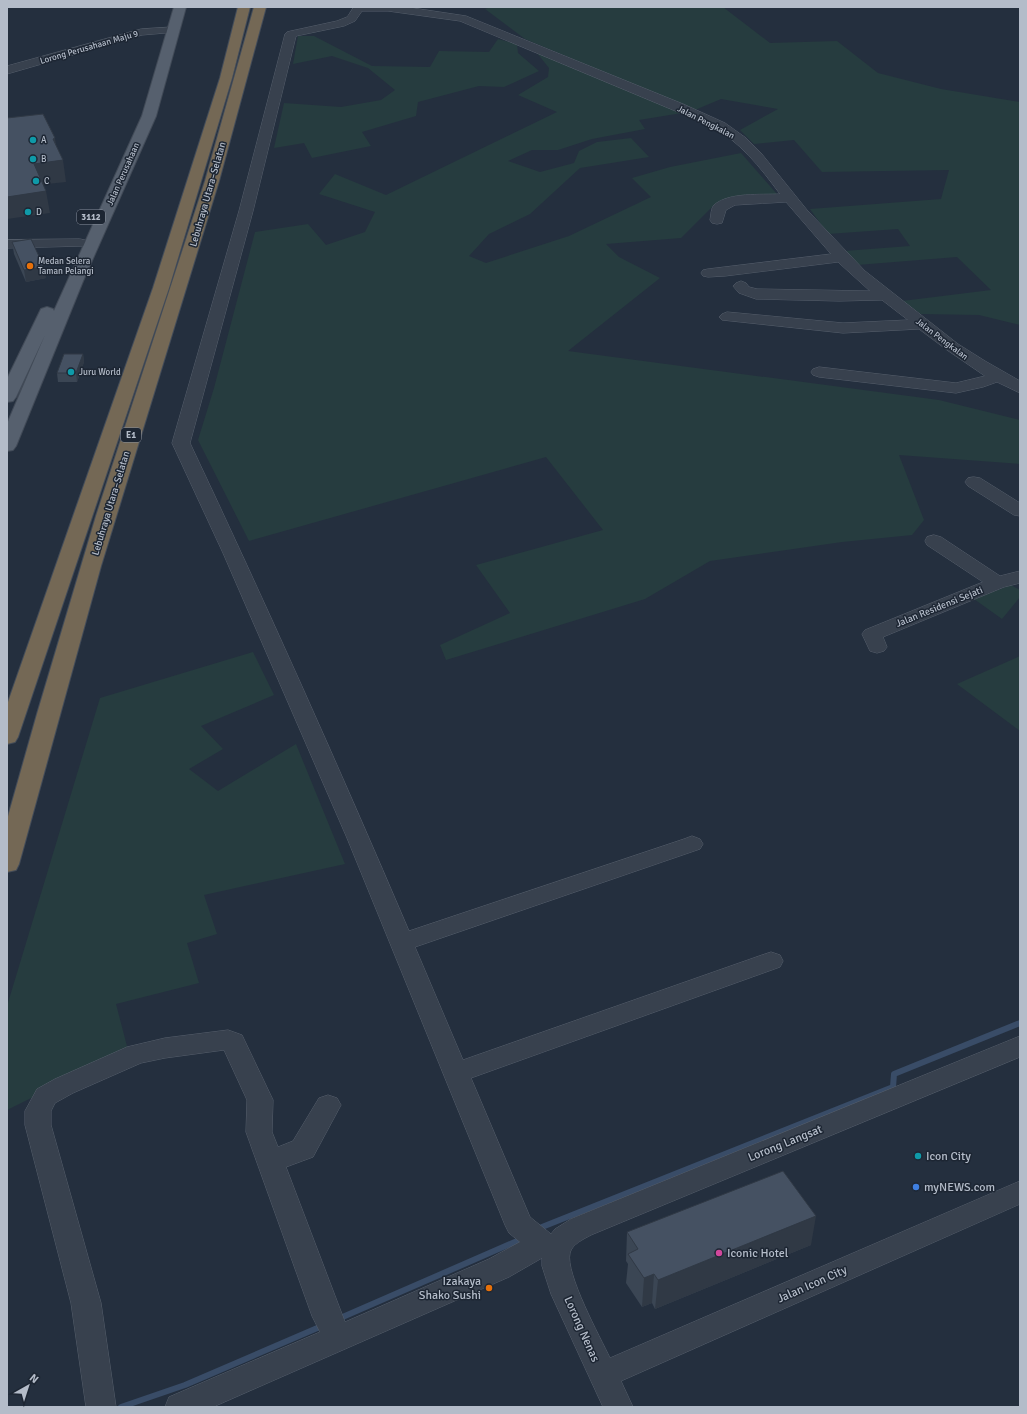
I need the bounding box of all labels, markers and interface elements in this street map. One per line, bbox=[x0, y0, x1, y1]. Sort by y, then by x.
street label: Lorong Perusahaan Maju 9 bbox=[39, 28, 140, 67]
street label: Jalan Pengkalan bbox=[675, 103, 736, 142]
marker: A bbox=[28, 135, 38, 145]
place label: A bbox=[41, 135, 47, 146]
street label: Jalan Perusahaan bbox=[105, 141, 142, 207]
street label: Lebuhraya Utara–Selatan bbox=[187, 141, 229, 248]
marker: B bbox=[28, 154, 38, 164]
place label: B bbox=[41, 154, 46, 165]
marker: C bbox=[31, 176, 41, 186]
place label: C bbox=[44, 176, 50, 187]
marker: D bbox=[23, 207, 33, 217]
place label: D bbox=[36, 207, 42, 218]
road number: 3112 bbox=[77, 210, 105, 224]
place label: Medan Selera Taman Pelangi bbox=[38, 256, 94, 277]
marker: Medan Selera Taman Pelangi bbox=[25, 261, 35, 271]
street label: Jalan Pengkalan bbox=[913, 316, 970, 363]
marker: Juru World bbox=[66, 367, 76, 377]
place label: Juru World bbox=[79, 367, 121, 378]
road number: E1 bbox=[121, 428, 141, 442]
street label: Lebuhraya Utara–Selatan bbox=[89, 450, 133, 557]
street label: Jalan Residensi Sejati bbox=[894, 584, 985, 630]
street label: Lorong Langsat bbox=[746, 1122, 824, 1165]
place label: Icon City bbox=[926, 1149, 971, 1164]
marker: Icon City bbox=[913, 1151, 923, 1161]
place label: myNEWS.com bbox=[924, 1180, 995, 1195]
marker: myNEWS.com bbox=[911, 1182, 921, 1192]
place label: Iconic Hotel bbox=[727, 1246, 789, 1261]
marker: Iconic Hotel bbox=[714, 1248, 724, 1258]
street label: Jalan Icon City bbox=[775, 1262, 850, 1307]
place label: Izakaya Shako Sushi bbox=[419, 1274, 481, 1303]
marker: Izakaya Shako Sushi bbox=[484, 1283, 494, 1293]
street label: Lorong Nenas bbox=[560, 1294, 603, 1364]
north arrow bbox=[8, 1366, 48, 1406]
text: N bbox=[27, 1371, 41, 1386]

